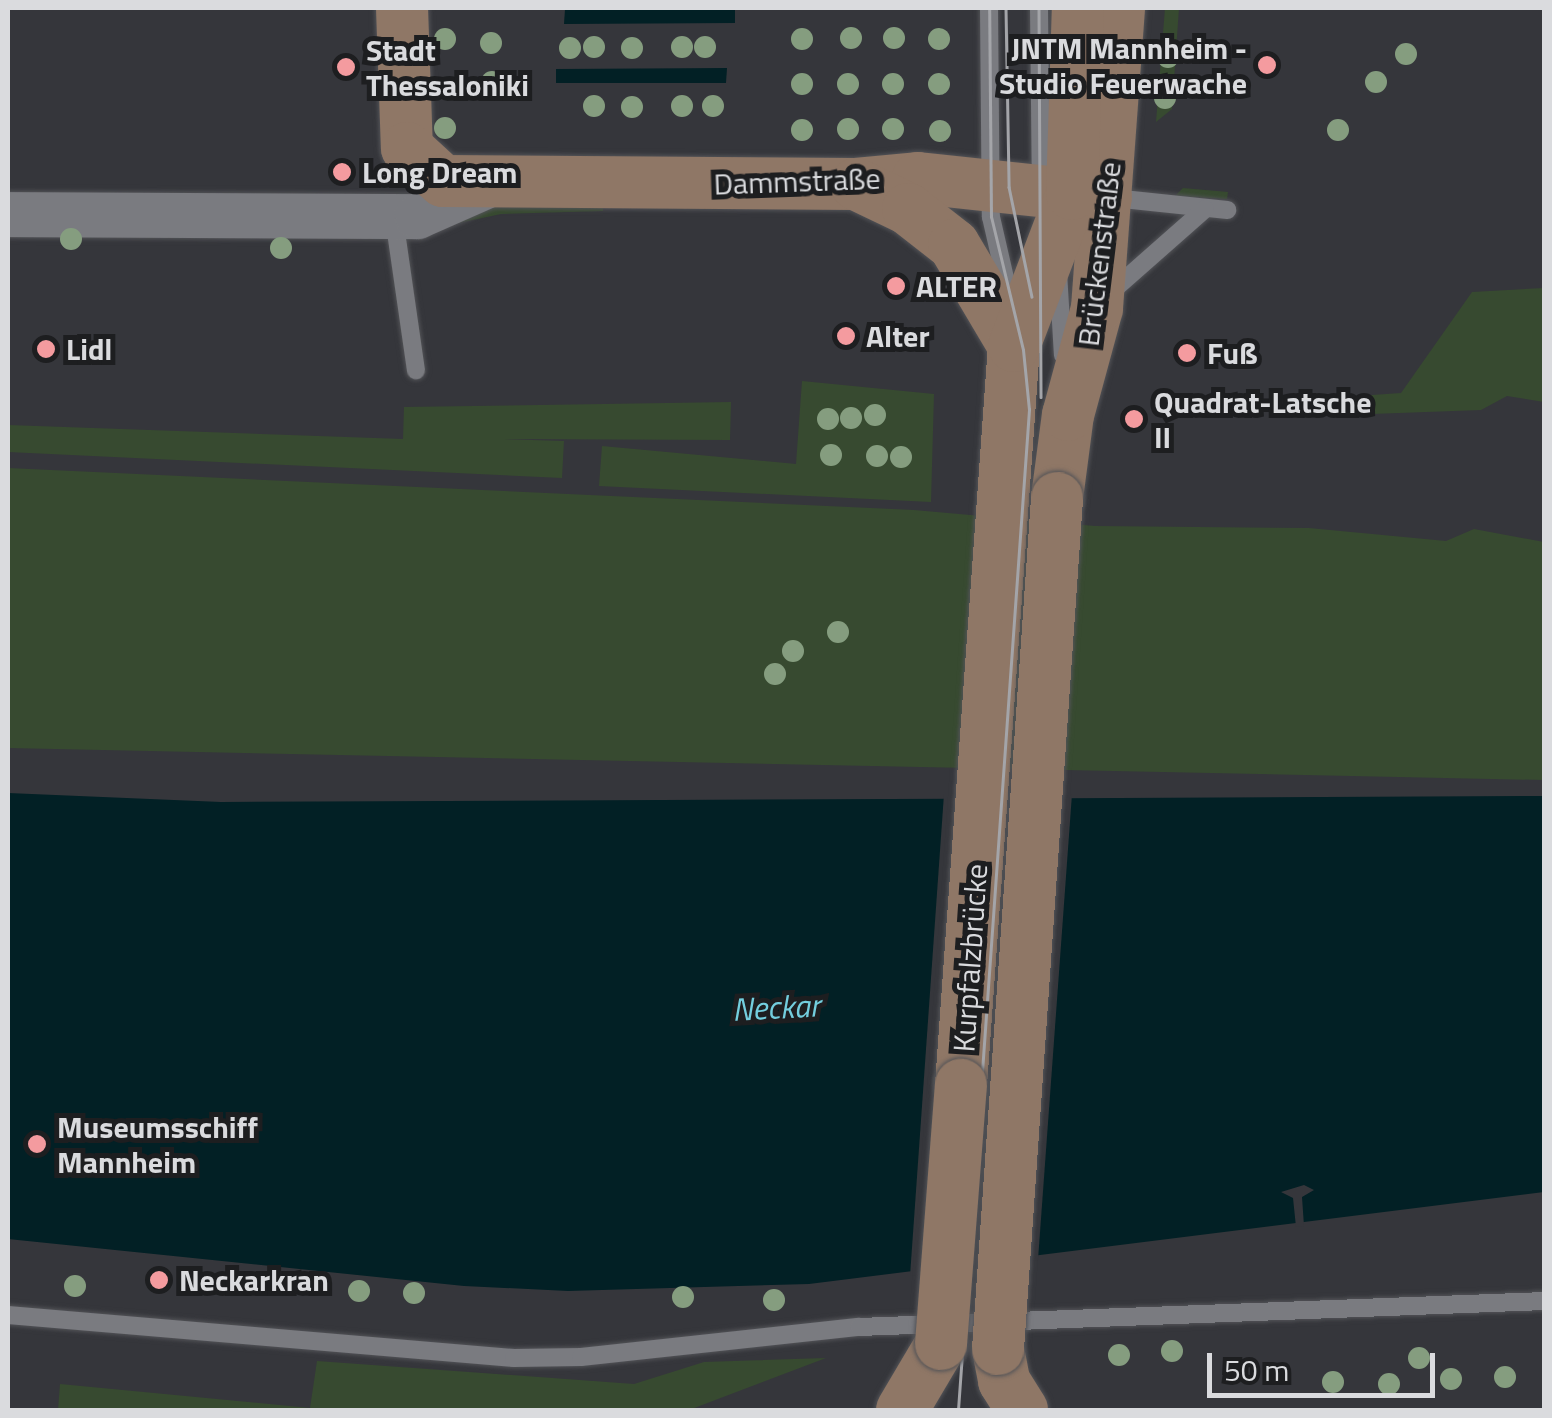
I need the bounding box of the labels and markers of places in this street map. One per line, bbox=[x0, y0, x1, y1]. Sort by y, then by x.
place label: JNTM Mannheim - Studio Feuerwache bbox=[999, 30, 1247, 100]
place label: Stadt Thessaloniki bbox=[366, 32, 529, 102]
marker: JNTM Mannheim - Studio Feuerwache bbox=[1256, 54, 1278, 76]
marker: Stadt Thessaloniki bbox=[335, 56, 357, 78]
place label: Long Dream bbox=[362, 154, 517, 190]
marker: Long Dream bbox=[331, 161, 353, 183]
place label: ALTER bbox=[916, 268, 997, 304]
marker: ALTER bbox=[885, 275, 907, 297]
place label: Alter bbox=[866, 318, 930, 354]
marker: Alter bbox=[835, 325, 857, 347]
place label: Lidl bbox=[66, 331, 112, 367]
place label: Fuß bbox=[1207, 335, 1257, 371]
marker: Lidl bbox=[35, 338, 57, 360]
marker: Fuß bbox=[1176, 342, 1198, 364]
place label: Quadrat-Latsche II bbox=[1154, 384, 1371, 454]
marker: Quadrat-Latsche II bbox=[1123, 408, 1145, 430]
place label: Museumsschiff Mannheim bbox=[57, 1109, 258, 1180]
marker: Museumsschiff Mannheim bbox=[26, 1133, 48, 1155]
place label: Neckarkran bbox=[179, 1262, 329, 1298]
marker: Neckarkran bbox=[148, 1269, 170, 1291]

